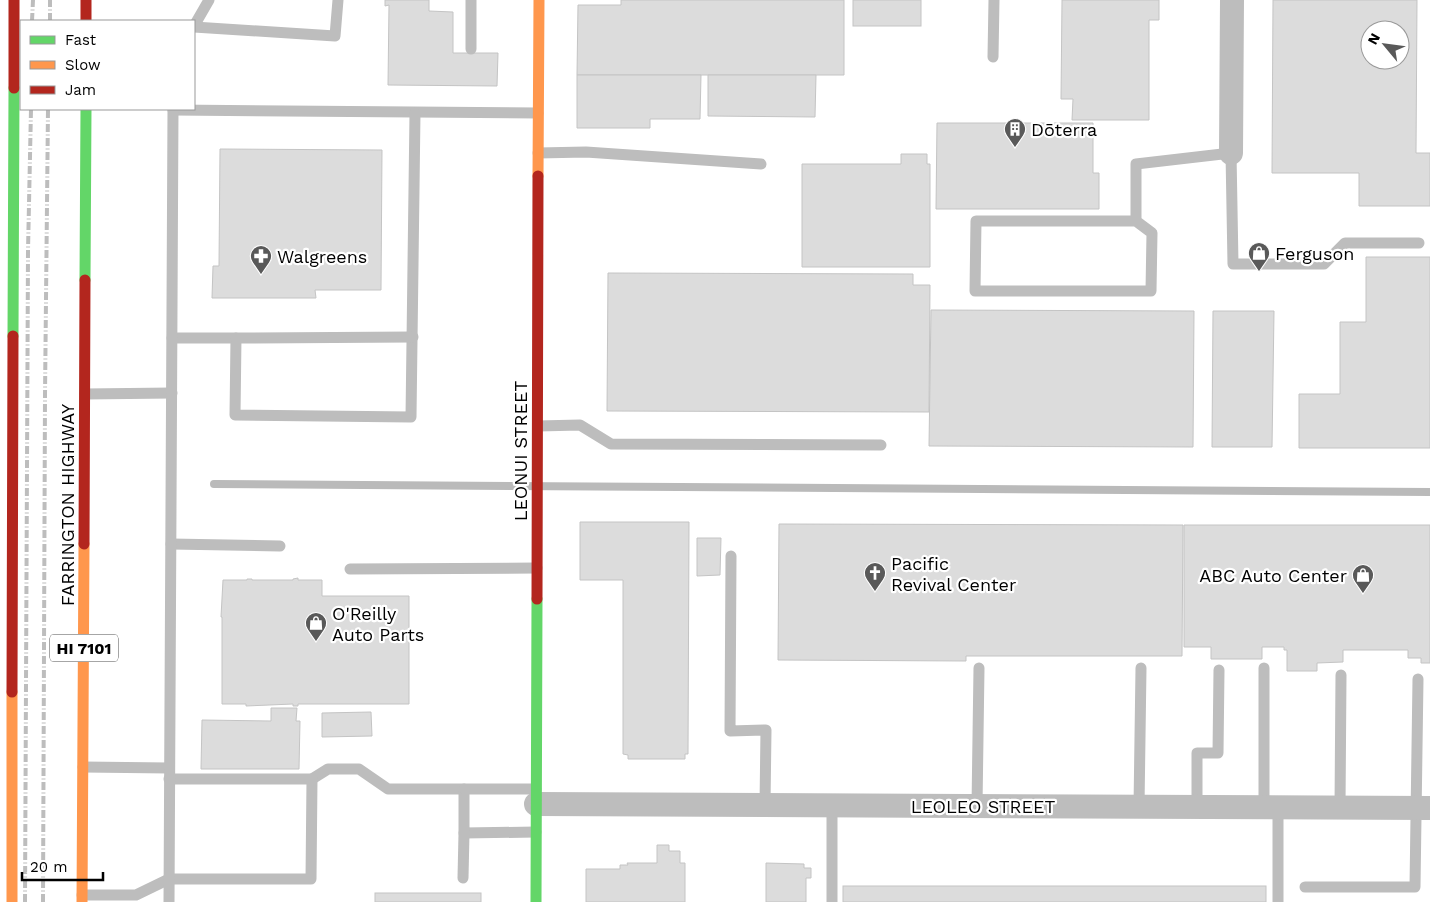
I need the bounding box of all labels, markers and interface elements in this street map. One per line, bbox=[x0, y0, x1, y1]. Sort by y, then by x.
legend bbox=[20, 20, 195, 110]
north arrow bbox=[1360, 20, 1410, 70]
text: N bbox=[1364, 30, 1383, 47]
text: Fast bbox=[65, 31, 97, 49]
text: Slow bbox=[65, 56, 101, 74]
text: Jam bbox=[65, 81, 96, 99]
building icon: Dōterra bbox=[1003, 117, 1027, 148]
place label: Dōterra bbox=[1031, 119, 1097, 140]
shop icon: Ferguson bbox=[1247, 241, 1271, 272]
place label: Ferguson bbox=[1275, 243, 1354, 264]
pharmacy icon: Walgreens bbox=[249, 244, 273, 275]
place label: Walgreens bbox=[277, 246, 367, 267]
street label: LEONUI STREET bbox=[510, 381, 531, 521]
street label: FARRINGTON HIGHWAY bbox=[57, 403, 78, 606]
place label: Pacific Revival Center bbox=[891, 553, 1016, 595]
church icon: Pacific Revival Center bbox=[863, 561, 887, 592]
shop icon: ABC Auto Center bbox=[1351, 563, 1375, 594]
place label: ABC Auto Center bbox=[1199, 565, 1347, 586]
place label: O'Reilly Auto Parts bbox=[332, 603, 424, 645]
shop icon: O'Reilly Auto Parts bbox=[304, 611, 328, 642]
road number: HI 7101 bbox=[50, 634, 118, 661]
street label: LEOLEO STREET bbox=[911, 796, 1055, 817]
scale bar bbox=[22, 850, 104, 882]
text: 20 m bbox=[30, 858, 68, 876]

